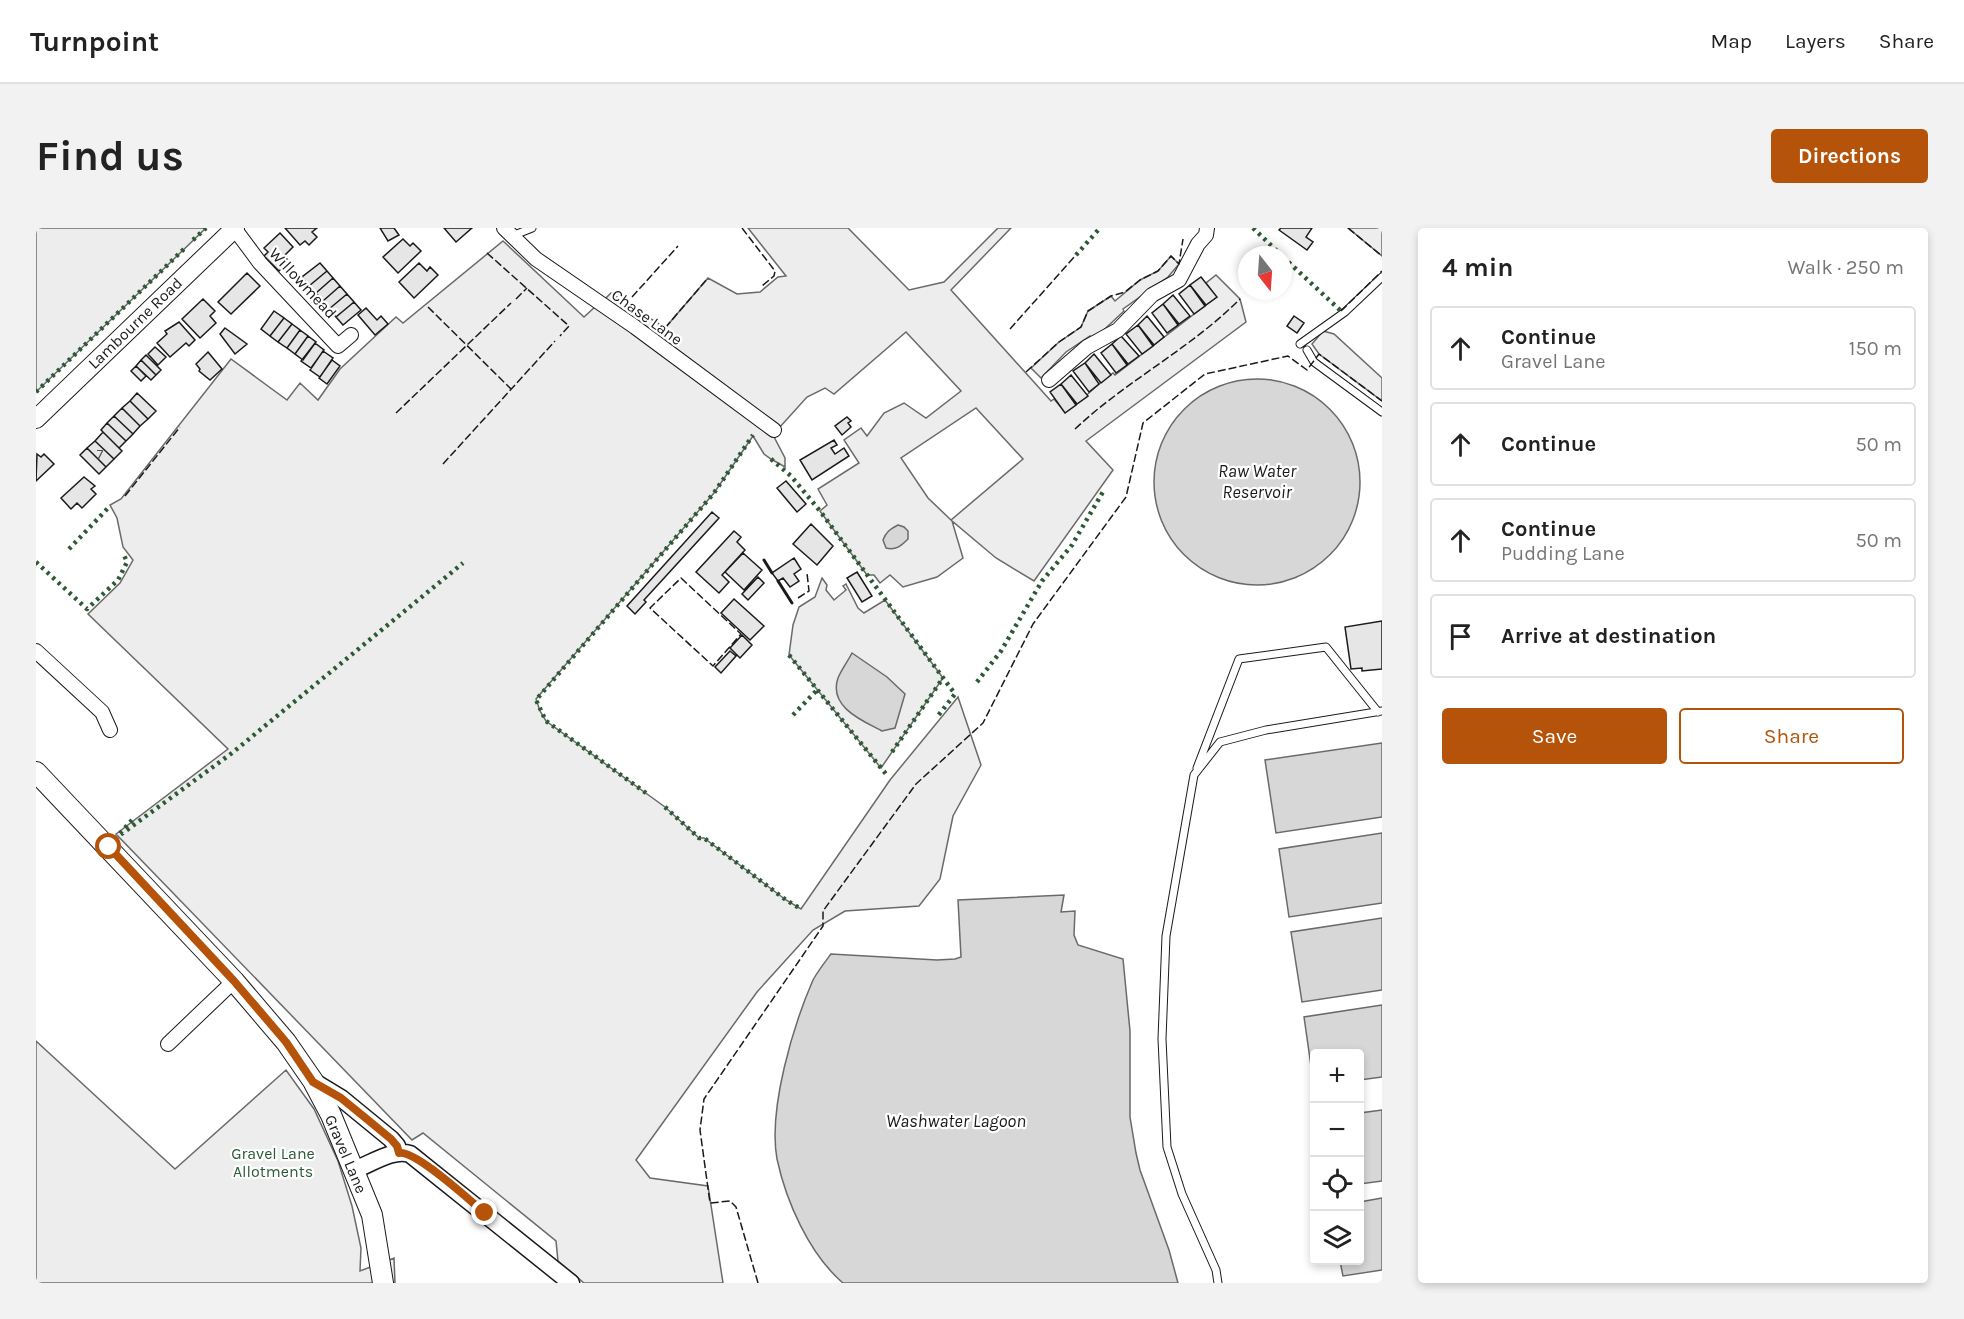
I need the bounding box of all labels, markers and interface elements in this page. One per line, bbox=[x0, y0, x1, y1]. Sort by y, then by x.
text: Turnpoint bbox=[30, 25, 159, 58]
text: Map bbox=[1710, 29, 1752, 53]
text: Layers bbox=[1785, 29, 1846, 53]
text: Share bbox=[1879, 29, 1934, 53]
button: Directions bbox=[1771, 129, 1928, 183]
text: Find us bbox=[36, 131, 184, 181]
street label: Willowmead bbox=[265, 244, 341, 322]
north arrow bbox=[1238, 246, 1292, 300]
text: 4 min bbox=[1442, 252, 1513, 283]
text: Walk · 250 m bbox=[1788, 256, 1904, 279]
street label: Lambourne Road bbox=[84, 273, 186, 373]
street label: Chase Lane bbox=[608, 285, 686, 349]
text: Continue bbox=[1501, 324, 1596, 350]
icon: ahead bbox=[1444, 332, 1477, 365]
text: 150 m bbox=[1849, 337, 1902, 360]
text: Gravel Lane bbox=[1501, 350, 1606, 373]
icon: ahead bbox=[1444, 428, 1477, 461]
text: Continue bbox=[1501, 431, 1596, 457]
text: 50 m bbox=[1855, 433, 1902, 456]
house number: 7 bbox=[97, 446, 104, 463]
water label: Raw Water Reservoir bbox=[1218, 460, 1297, 503]
text: Continue bbox=[1501, 516, 1596, 542]
icon: ahead bbox=[1444, 524, 1477, 557]
text: 50 m bbox=[1855, 529, 1902, 552]
text: Pudding Lane bbox=[1501, 542, 1625, 565]
icon: arrive bbox=[1444, 620, 1477, 653]
text: Arrive at destination bbox=[1501, 623, 1716, 649]
button: Save bbox=[1442, 708, 1667, 764]
button: Share bbox=[1679, 708, 1904, 764]
route start bbox=[95, 833, 121, 859]
map controls bbox=[1310, 1049, 1364, 1265]
button: + bbox=[1310, 1049, 1364, 1103]
button: − bbox=[1310, 1103, 1364, 1157]
water label: Washwater Lagoon bbox=[886, 1110, 1026, 1132]
street label: Gravel Lane bbox=[321, 1112, 371, 1196]
park label: Gravel Lane Allotments bbox=[231, 1144, 315, 1181]
button: locate bbox=[1310, 1157, 1364, 1211]
route end bbox=[471, 1199, 497, 1225]
button: layers bbox=[1310, 1211, 1364, 1265]

